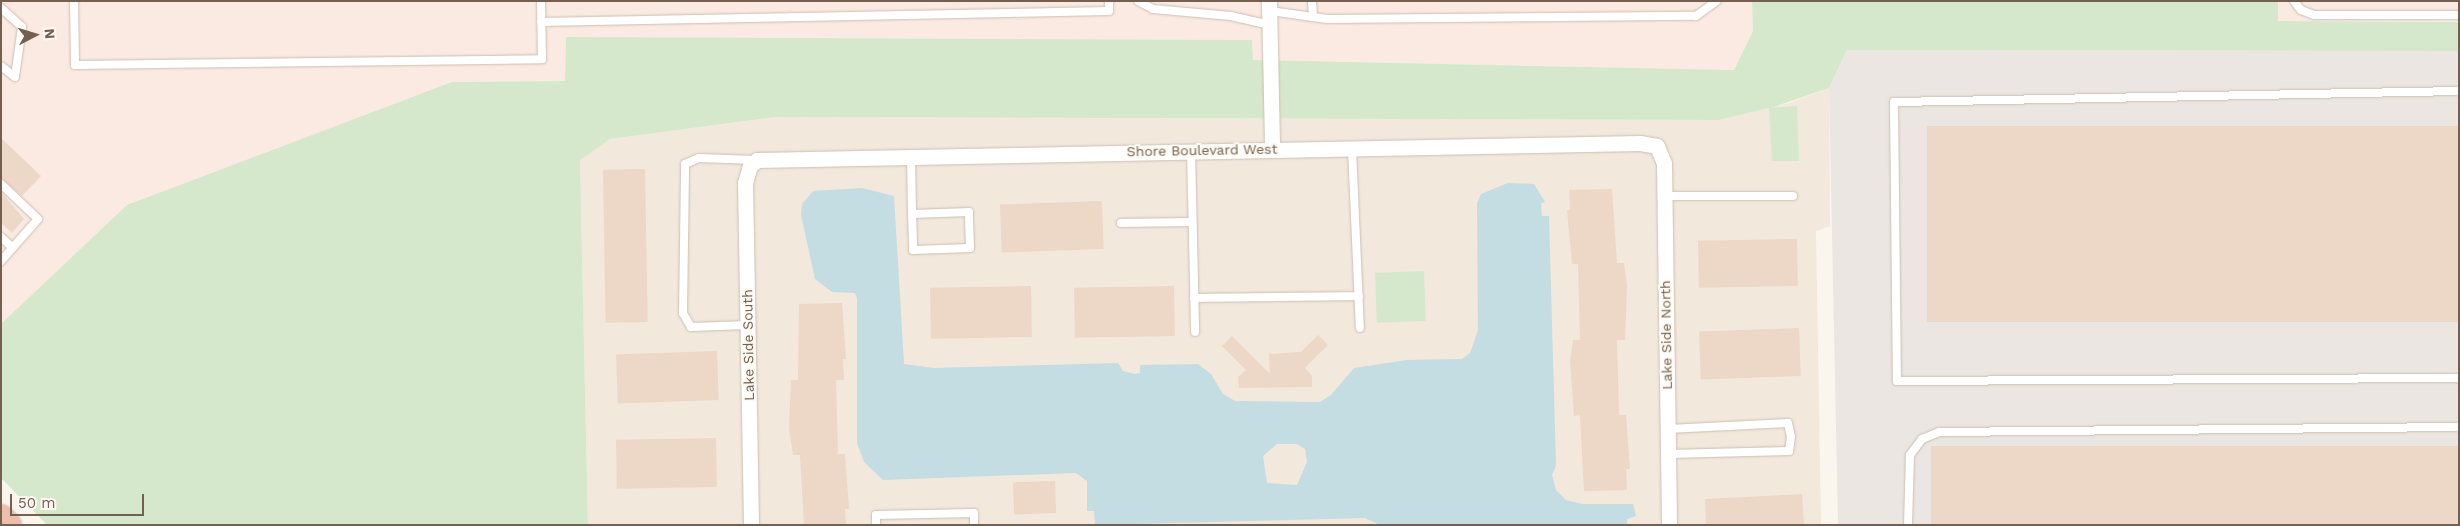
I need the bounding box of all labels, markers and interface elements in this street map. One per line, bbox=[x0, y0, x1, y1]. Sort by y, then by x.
north arrow bbox=[10, 10, 60, 60]
text: N bbox=[42, 28, 58, 40]
street label: Shore Boulevard West bbox=[1126, 140, 1278, 160]
street label: Lake Side North bbox=[1657, 280, 1675, 390]
street label: Lake Side South bbox=[739, 289, 757, 401]
scale bar bbox=[12, 484, 146, 516]
text: 50 m bbox=[18, 494, 55, 512]

